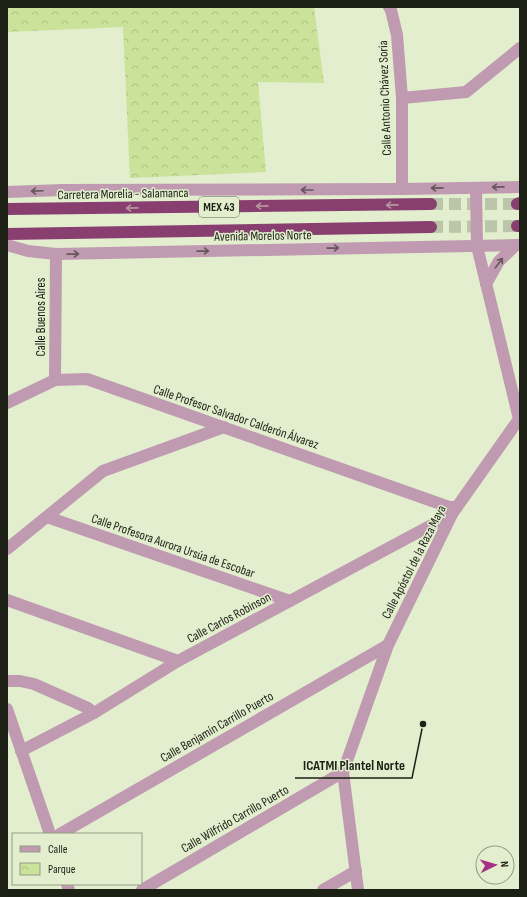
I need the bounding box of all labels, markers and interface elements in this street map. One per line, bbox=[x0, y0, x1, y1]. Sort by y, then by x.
street label: Calle Antonio Chávez Soria bbox=[375, 40, 395, 156]
one-way arrow bbox=[492, 183, 505, 191]
one-way arrow bbox=[431, 184, 444, 192]
street label: Carretera Morelia - Salamanca bbox=[57, 185, 189, 203]
one-way arrow bbox=[301, 186, 314, 193]
one-way arrow bbox=[31, 187, 44, 195]
road number: MEX 43 bbox=[199, 197, 239, 217]
one-way arrow bbox=[386, 201, 399, 209]
one-way arrow bbox=[256, 202, 269, 210]
one-way arrow bbox=[126, 204, 139, 212]
street label: Avenida Morelos Norte bbox=[213, 227, 312, 245]
one-way arrow bbox=[326, 245, 339, 252]
one-way arrow bbox=[196, 247, 209, 255]
one-way arrow bbox=[66, 250, 79, 257]
one-way arrow bbox=[495, 257, 503, 268]
street label: Calle Buenos Aires bbox=[33, 277, 49, 356]
street label: Calle Profesor Salvador Calderón Álvarez bbox=[151, 381, 321, 453]
street label: Calle Apóstol de la Raza Maya bbox=[378, 502, 450, 622]
street label: Calle Profesora Aurora Ursúa de Escobar bbox=[89, 510, 257, 582]
street label: Calle Carlos Robinson bbox=[184, 589, 274, 647]
street label: Calle Benjamín Carrillo Puerto bbox=[158, 688, 276, 766]
callout: ICATMI Plantel Norte bbox=[295, 752, 412, 778]
text: ICATMI Plantel Norte bbox=[303, 757, 405, 774]
street label: Calle Wilfrido Carrillo Puerto bbox=[178, 782, 292, 856]
legend bbox=[12, 833, 142, 885]
text: Calle bbox=[48, 842, 68, 857]
north arrow bbox=[475, 845, 515, 885]
text: N bbox=[498, 861, 511, 868]
text: Parque bbox=[48, 862, 76, 877]

